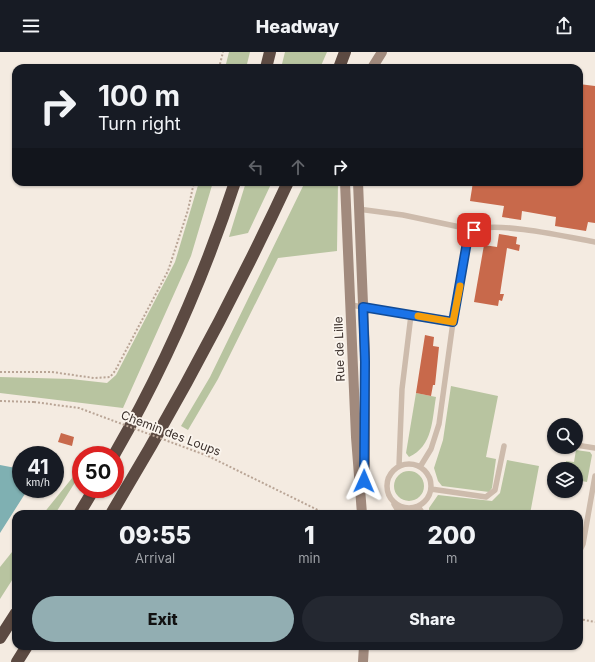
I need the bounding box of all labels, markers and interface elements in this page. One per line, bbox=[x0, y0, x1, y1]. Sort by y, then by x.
icon: menu bbox=[20, 15, 42, 37]
icon: share bbox=[553, 15, 575, 37]
text: Headway bbox=[256, 16, 339, 37]
text: 100 m bbox=[98, 79, 180, 113]
icon: right bbox=[32, 80, 84, 132]
text: Turn right bbox=[98, 113, 181, 134]
icon: left bbox=[245, 156, 267, 178]
icon: ahead bbox=[287, 156, 309, 178]
icon: right bbox=[329, 156, 351, 178]
pin bbox=[457, 213, 491, 247]
icon: arrive bbox=[463, 219, 485, 241]
street label: Rue de Lille bbox=[330, 316, 348, 382]
street label: Chemin des Loups bbox=[119, 407, 223, 459]
map controls bbox=[547, 418, 583, 498]
button: search bbox=[547, 418, 583, 454]
speed limit sign: 50 bbox=[72, 446, 124, 498]
text: 41 bbox=[27, 455, 49, 479]
position arrow bbox=[343, 460, 385, 502]
button: layers bbox=[547, 462, 583, 498]
text: km/h bbox=[26, 476, 50, 488]
text: 09:55 bbox=[119, 521, 191, 550]
text: 1 bbox=[304, 521, 315, 550]
text: 200 bbox=[427, 521, 476, 550]
text: Arrival bbox=[135, 550, 175, 566]
text: min bbox=[298, 550, 320, 566]
text: m bbox=[446, 550, 457, 566]
button: Exit bbox=[32, 596, 294, 642]
button: Share bbox=[302, 596, 563, 642]

